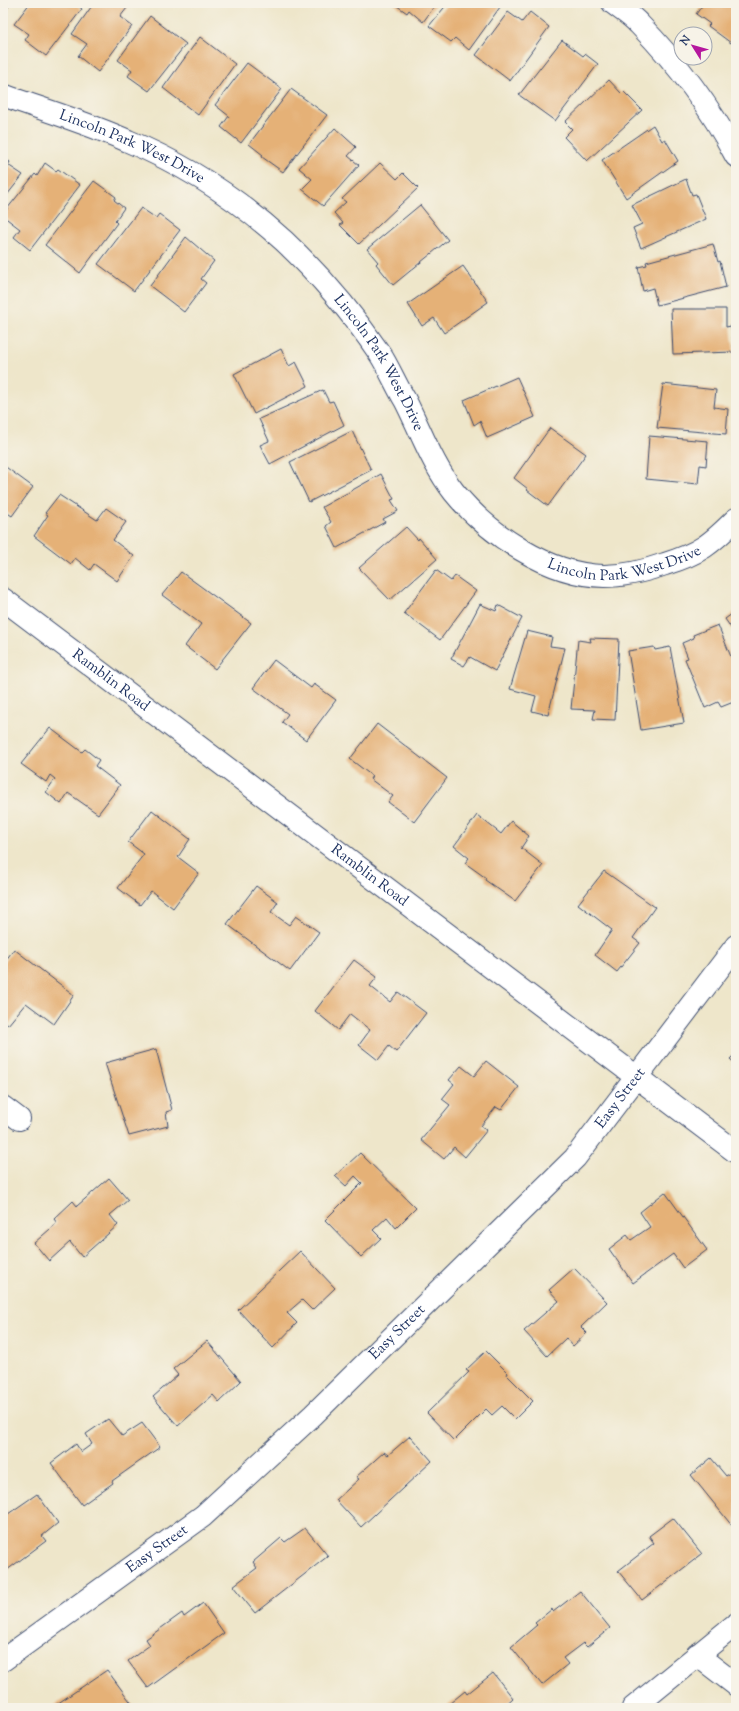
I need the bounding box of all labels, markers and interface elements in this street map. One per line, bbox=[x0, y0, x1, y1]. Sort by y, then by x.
north arrow bbox=[673, 26, 713, 66]
text: N bbox=[676, 32, 695, 50]
street label: Lincoln Park West Drive bbox=[56, 105, 209, 189]
street label: Lincoln Park West Drive bbox=[329, 290, 429, 435]
street label: Lincoln Park West Drive bbox=[544, 540, 705, 587]
street label: Ramblin Road bbox=[68, 644, 154, 717]
street label: Ramblin Road bbox=[326, 839, 413, 912]
street label: Easy Street bbox=[591, 1063, 650, 1133]
street label: Easy Street bbox=[365, 1300, 430, 1365]
street label: Easy Street bbox=[122, 1520, 192, 1578]

